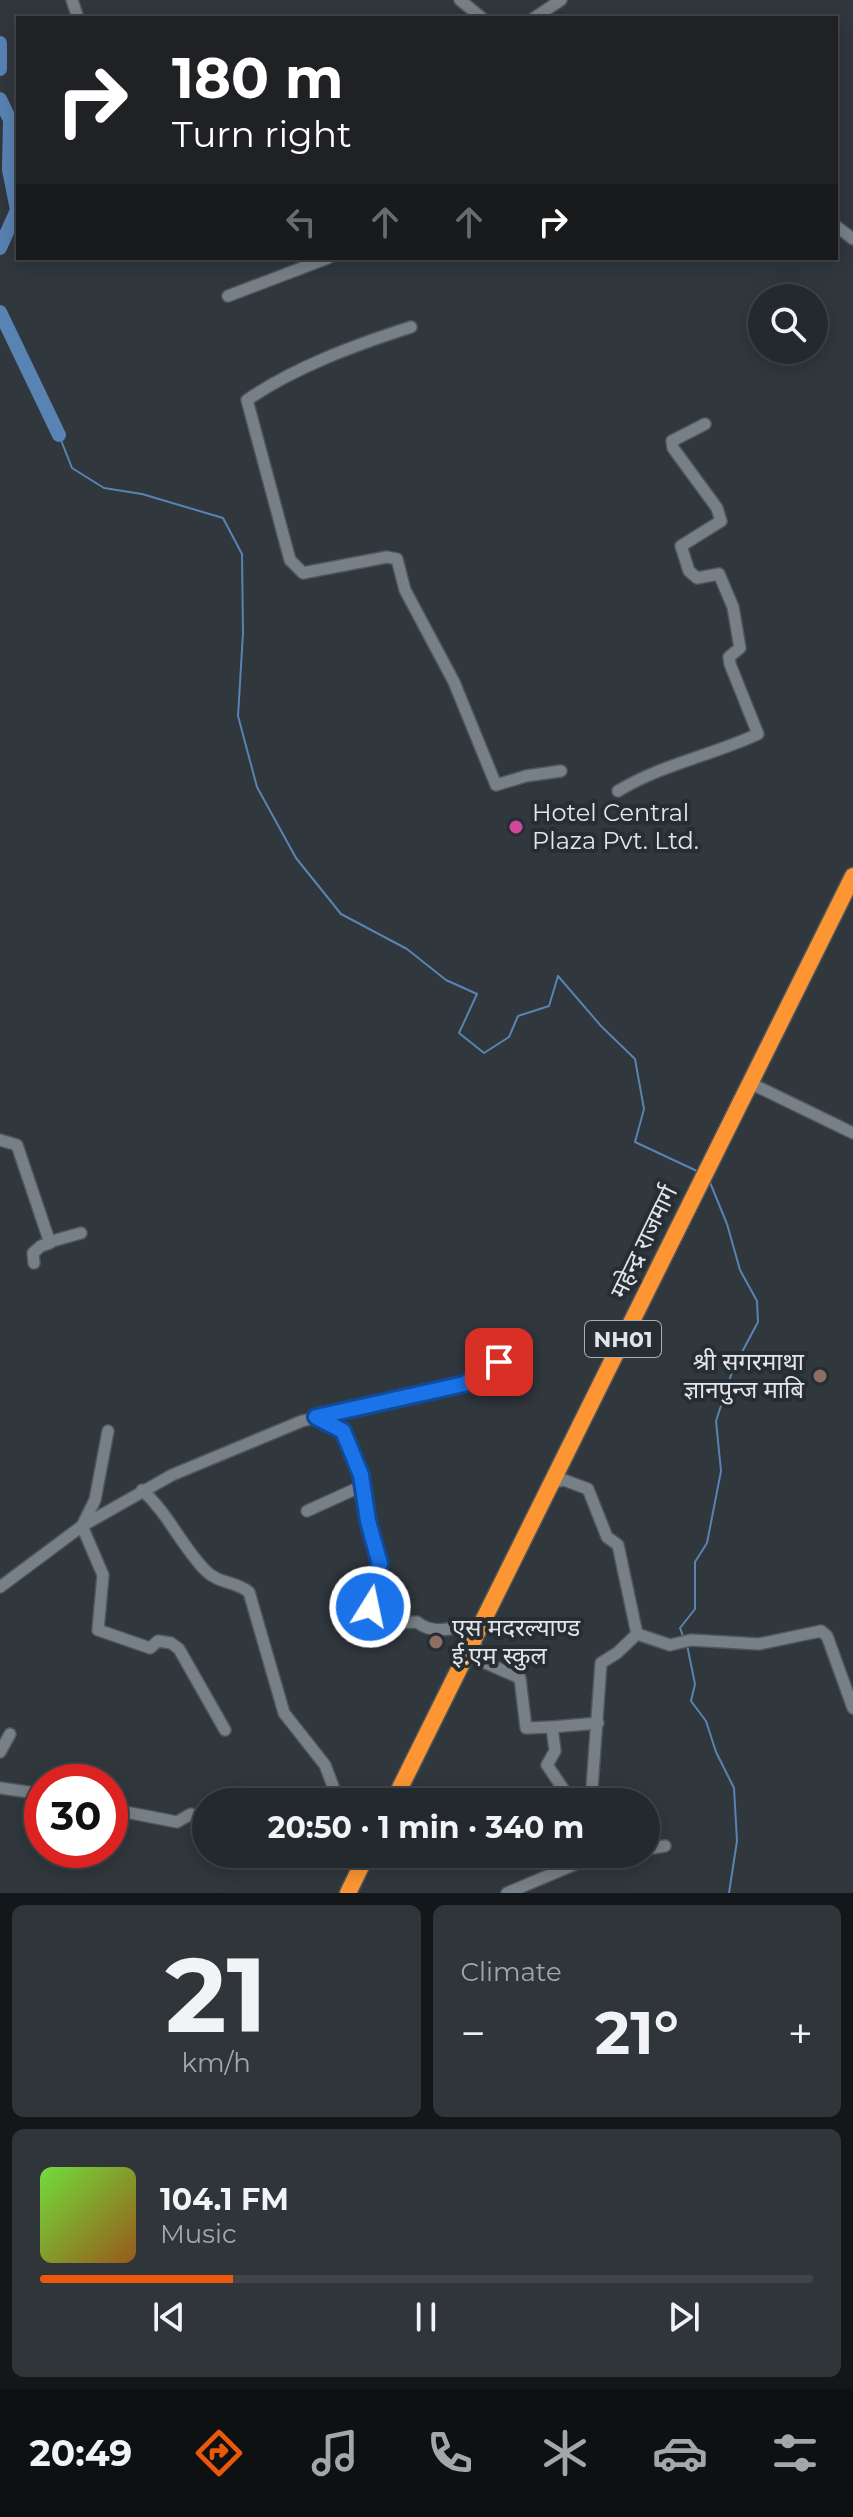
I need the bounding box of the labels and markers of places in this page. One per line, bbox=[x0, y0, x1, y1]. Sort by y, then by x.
place label: Hotel Central Plaza Pvt. Ltd. bbox=[532, 798, 699, 855]
marker: Hotel Central Plaza Pvt. Ltd. bbox=[507, 818, 525, 836]
pin bbox=[465, 1328, 533, 1396]
place label: श्री सगरमाथा ज्ञानपुन्ज माबि bbox=[684, 1347, 805, 1405]
marker: श्री सगरमाथा ज्ञानपुन्ज माबि bbox=[811, 1367, 829, 1385]
place label: एस मदरल्याण्ड ई.एम स्कुल bbox=[452, 1613, 581, 1671]
marker: एस मदरल्याण्ड ई.एम स्कुल bbox=[427, 1633, 445, 1651]

